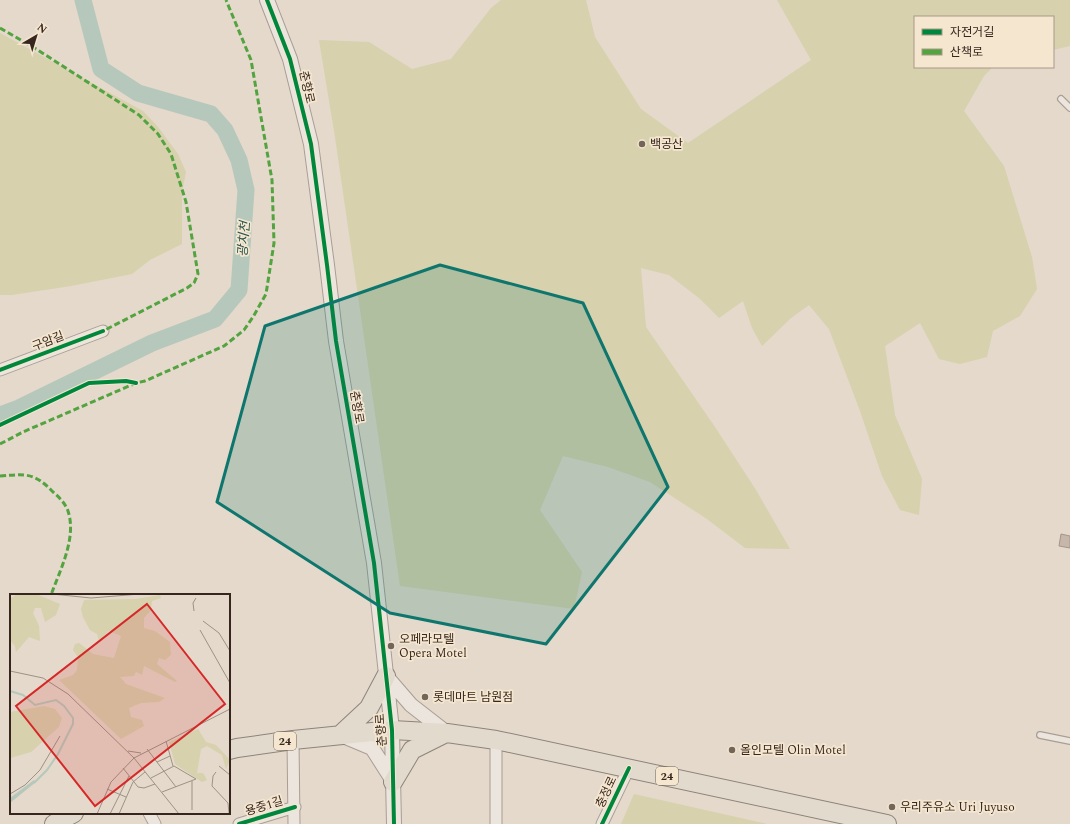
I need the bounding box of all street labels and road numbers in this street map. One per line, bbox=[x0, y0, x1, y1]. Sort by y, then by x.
street label: 춘향로 bbox=[294, 69, 319, 105]
street label: 구암길 bbox=[29, 327, 67, 356]
street label: 춘향로 bbox=[344, 389, 369, 425]
street label: 춘향로 bbox=[371, 713, 392, 747]
road number: 24 bbox=[274, 732, 296, 750]
road number: 24 bbox=[656, 767, 678, 785]
street label: 충정로 bbox=[591, 773, 622, 811]
street label: 용중1길 bbox=[243, 792, 286, 821]

